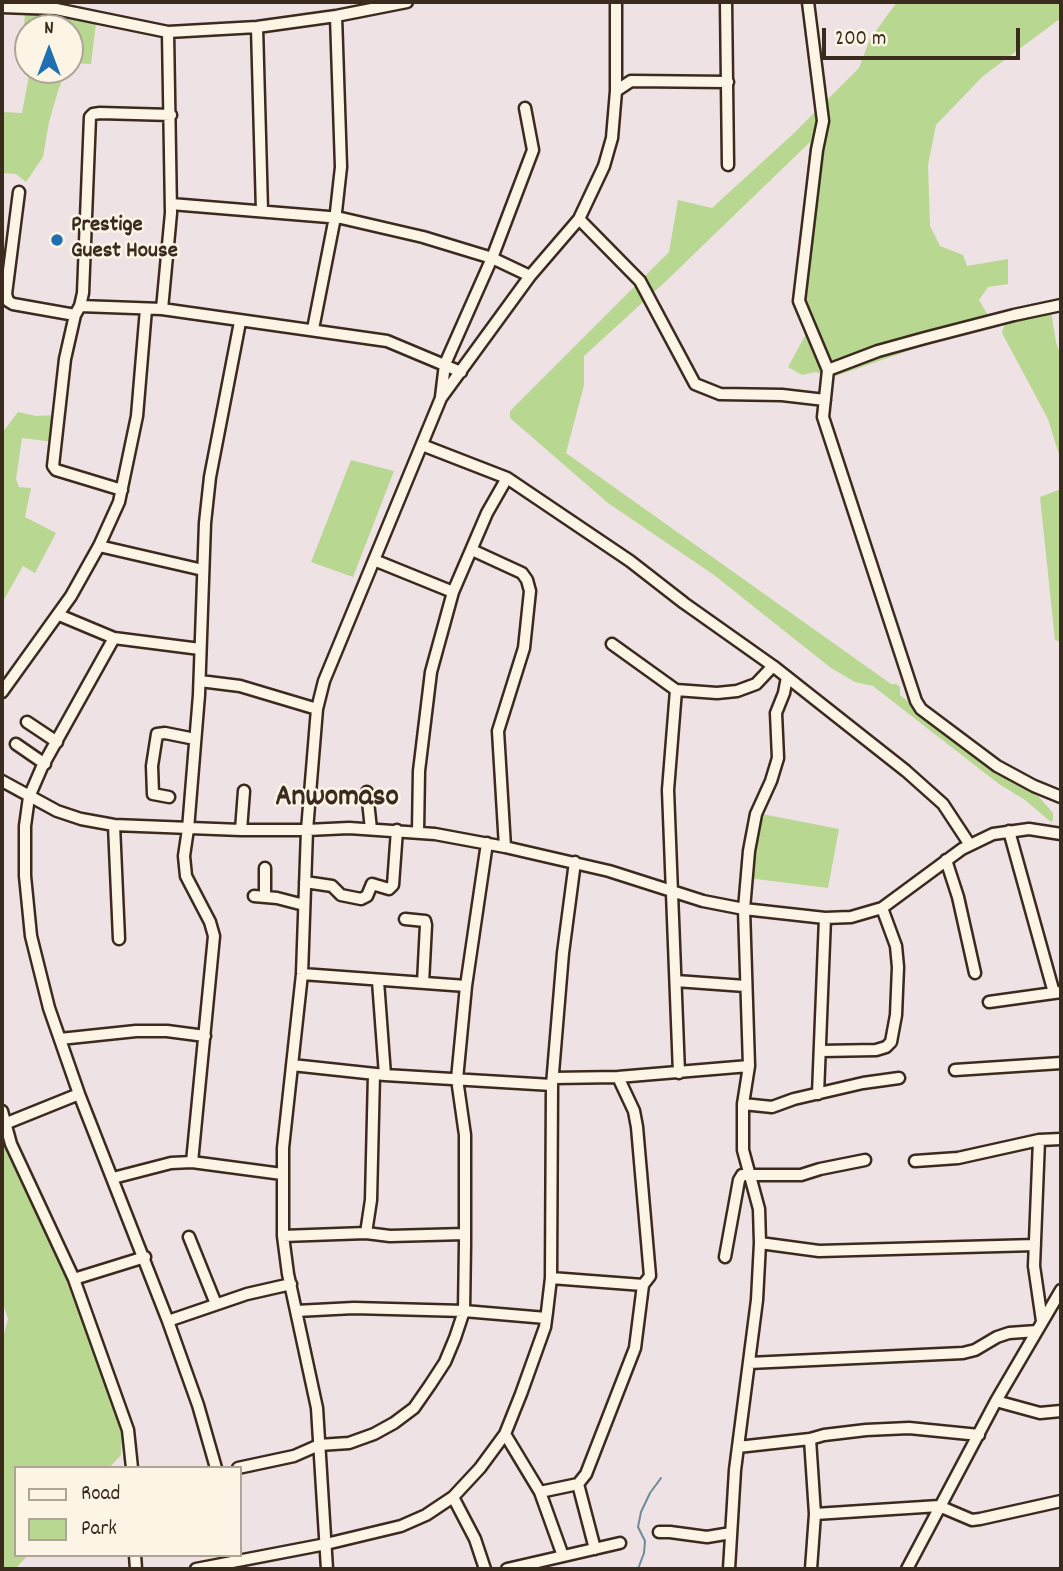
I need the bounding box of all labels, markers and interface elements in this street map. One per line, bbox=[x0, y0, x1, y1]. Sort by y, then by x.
north arrow bbox=[14, 14, 84, 84]
scale bar bbox=[825, 14, 1023, 58]
text: N bbox=[44, 16, 54, 43]
text: 200 m bbox=[835, 25, 886, 55]
place label: Prestige Guest House bbox=[71, 213, 178, 267]
marker: Prestige Guest House bbox=[49, 232, 65, 248]
district label: Anwomaso bbox=[275, 782, 399, 818]
legend bbox=[14, 1466, 242, 1557]
text: Road bbox=[81, 1480, 120, 1510]
text: Park bbox=[81, 1515, 117, 1545]

